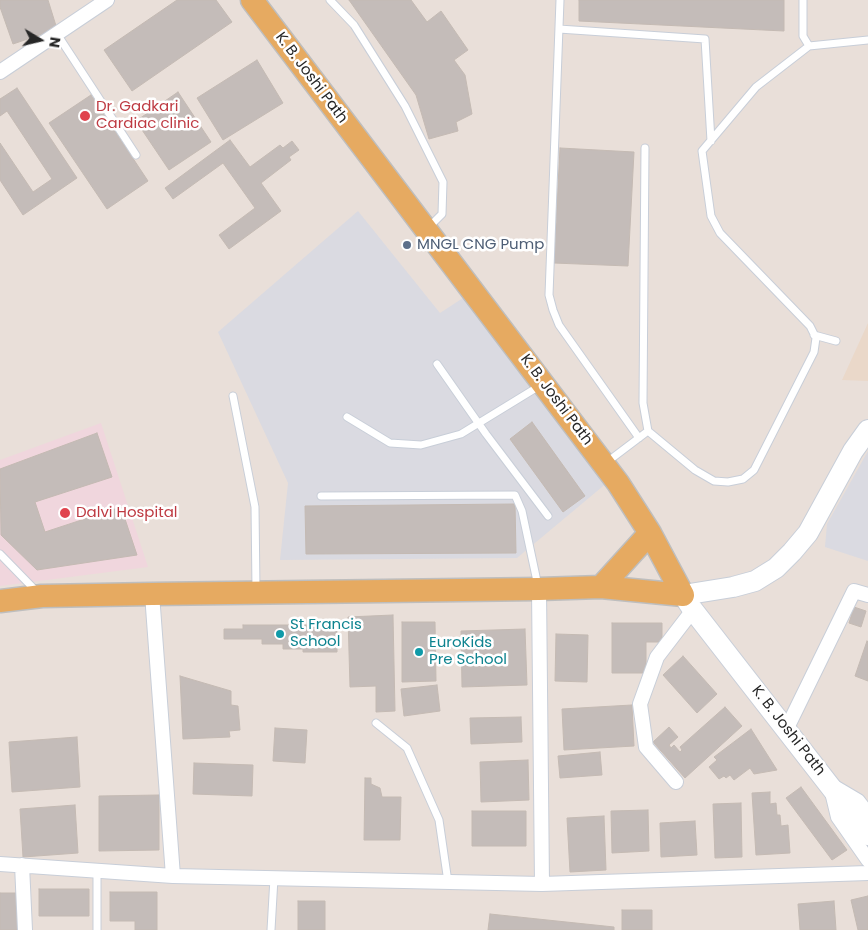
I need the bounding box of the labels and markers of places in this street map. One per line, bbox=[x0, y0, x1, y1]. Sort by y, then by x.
place label: Dr. Gadkari Cardiac clinic bbox=[96, 98, 199, 133]
marker: Dr. Gadkari Cardiac clinic bbox=[78, 109, 92, 123]
place label: MNGL CNG Pump bbox=[417, 236, 544, 254]
marker: MNGL CNG Pump bbox=[401, 239, 413, 251]
place label: Dalvi Hospital bbox=[76, 504, 177, 522]
marker: Dalvi Hospital bbox=[58, 506, 72, 520]
place label: St Francis School bbox=[290, 616, 362, 651]
marker: St Francis School bbox=[274, 628, 286, 640]
place label: EuroKids Pre School bbox=[429, 634, 507, 669]
marker: EuroKids Pre School bbox=[413, 646, 425, 658]

